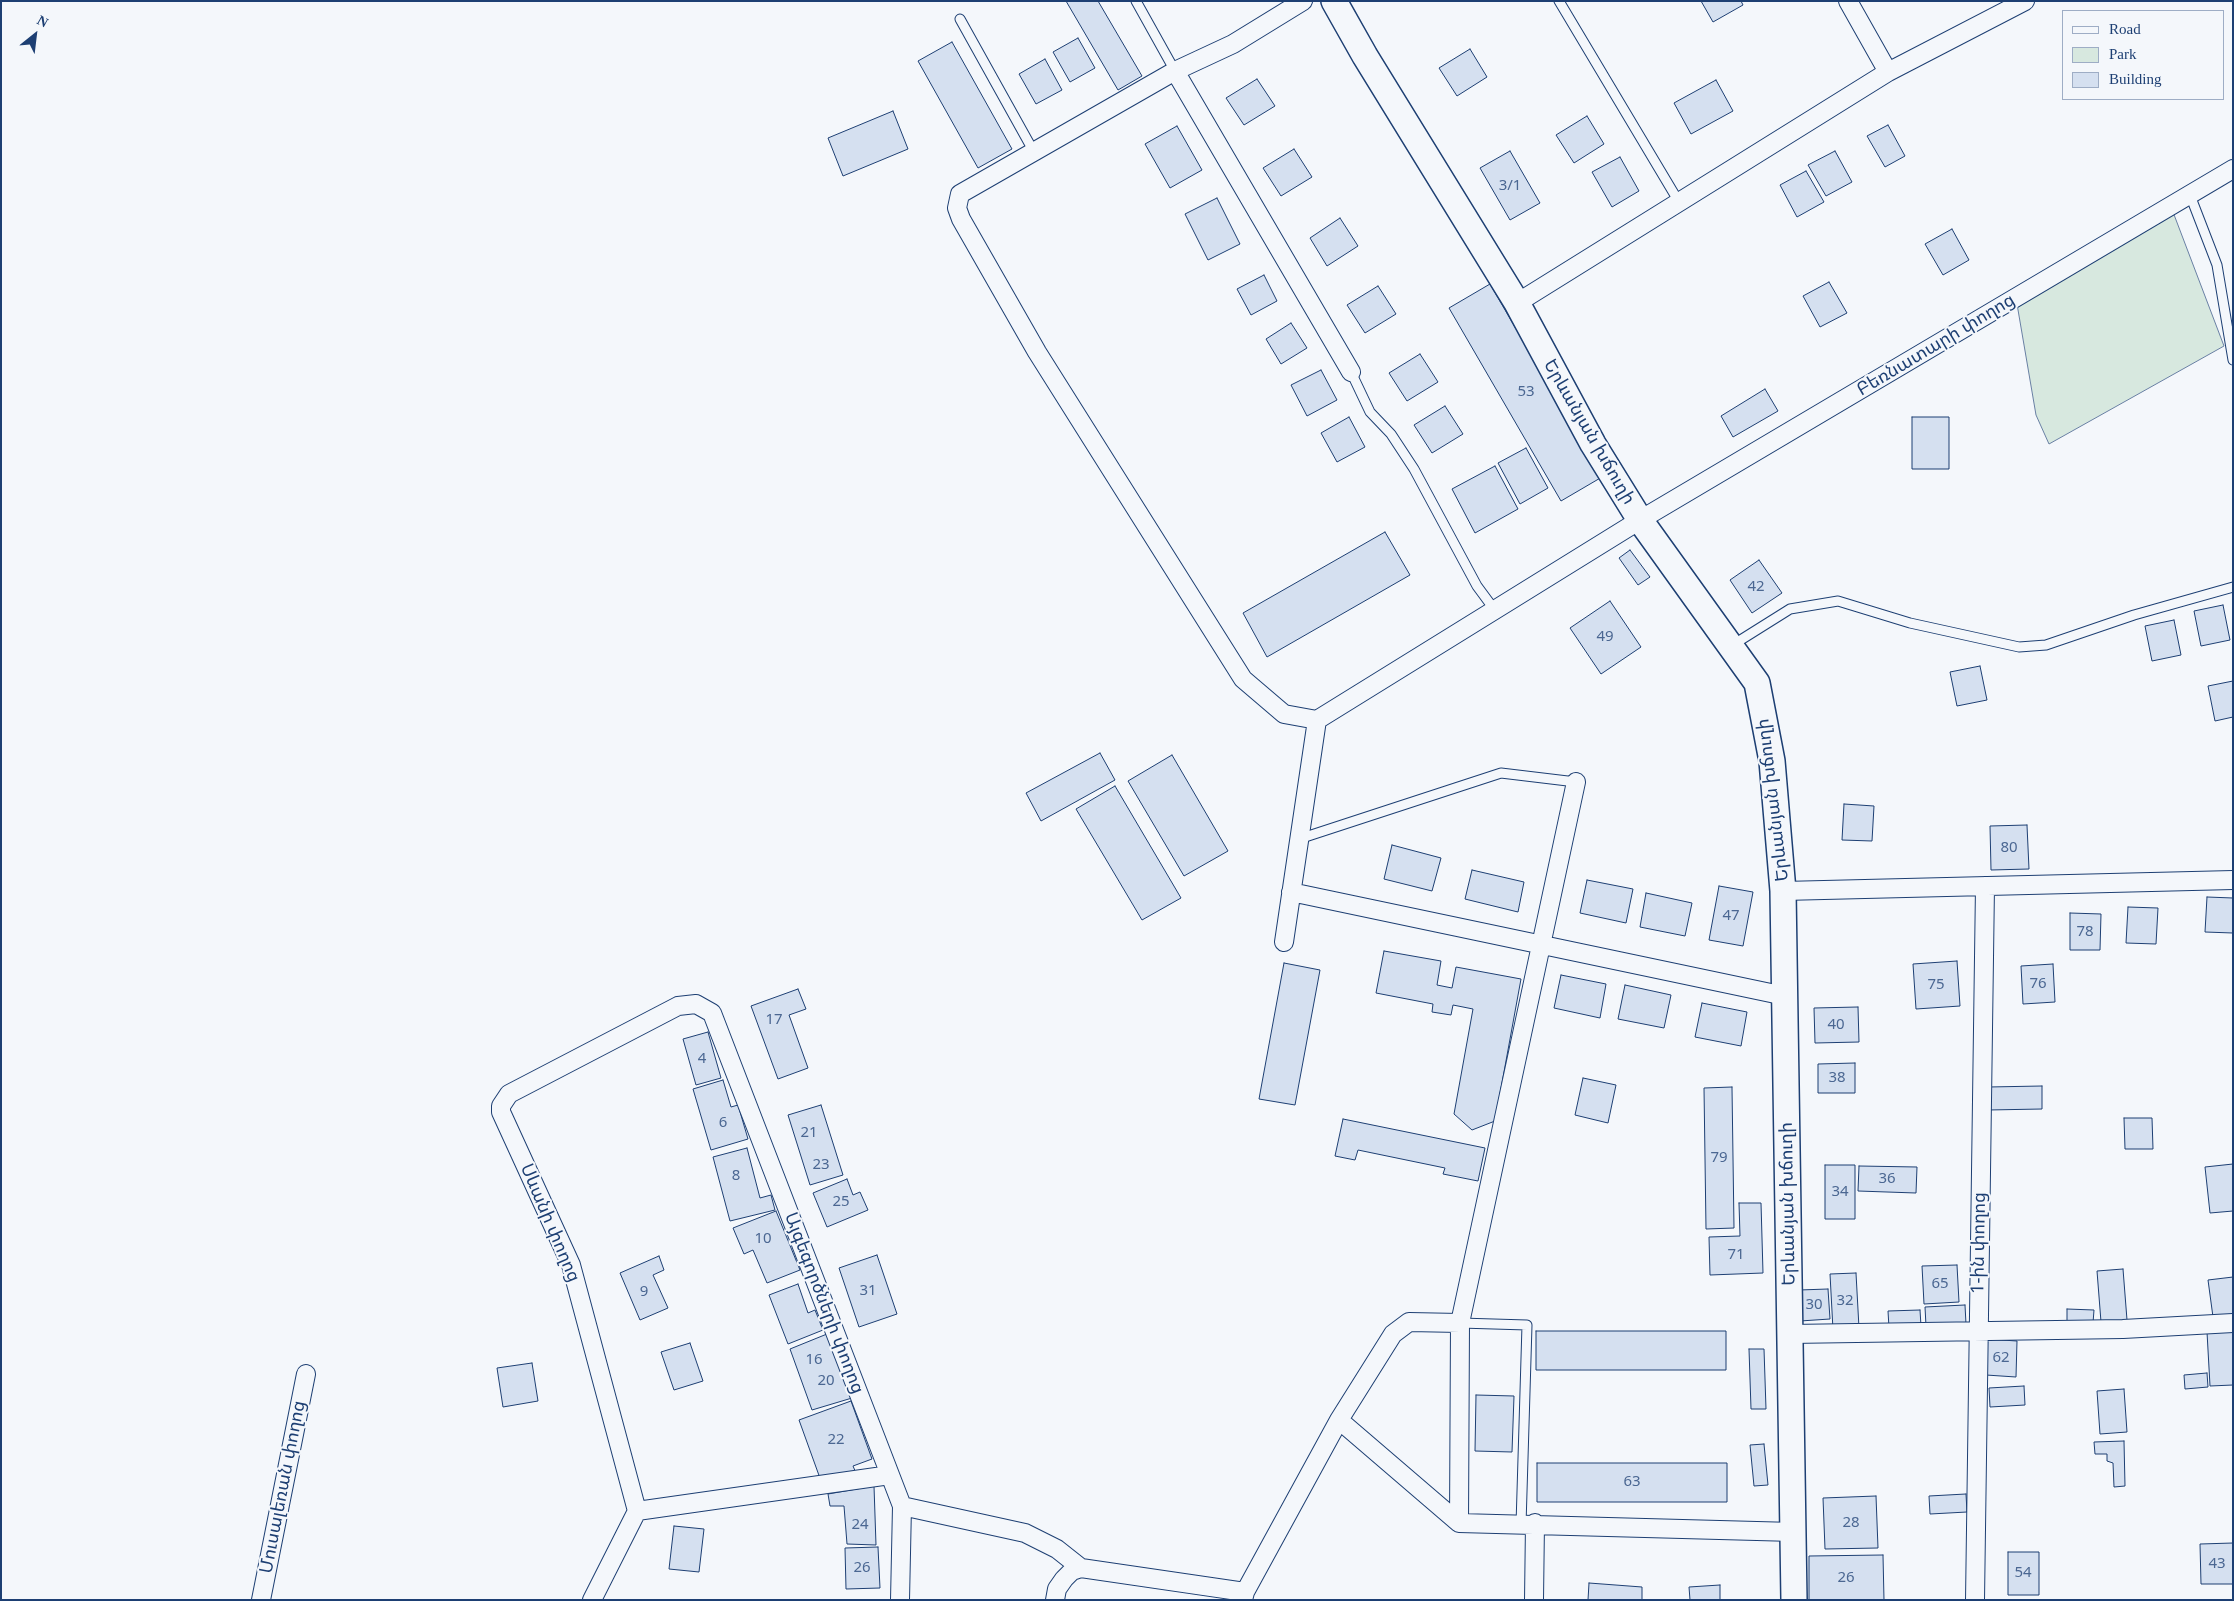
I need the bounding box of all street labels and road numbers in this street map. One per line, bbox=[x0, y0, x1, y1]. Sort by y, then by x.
street label: Բեռնատարի փողոց bbox=[1853, 289, 2019, 401]
street label: Երևանյան խճուղի bbox=[1539, 356, 1639, 508]
street label: Երևանյան խճուղի bbox=[1752, 717, 1794, 883]
street label: Երևանյան խճուղի bbox=[1776, 1122, 1800, 1286]
street label: Սևանի փողոց bbox=[515, 1161, 585, 1285]
street label: 1-ին փողոց bbox=[1967, 1192, 1991, 1294]
street label: Այգեգործների փողոց bbox=[779, 1209, 869, 1397]
street label: Մուսալեռան փողոց bbox=[256, 1399, 310, 1575]

